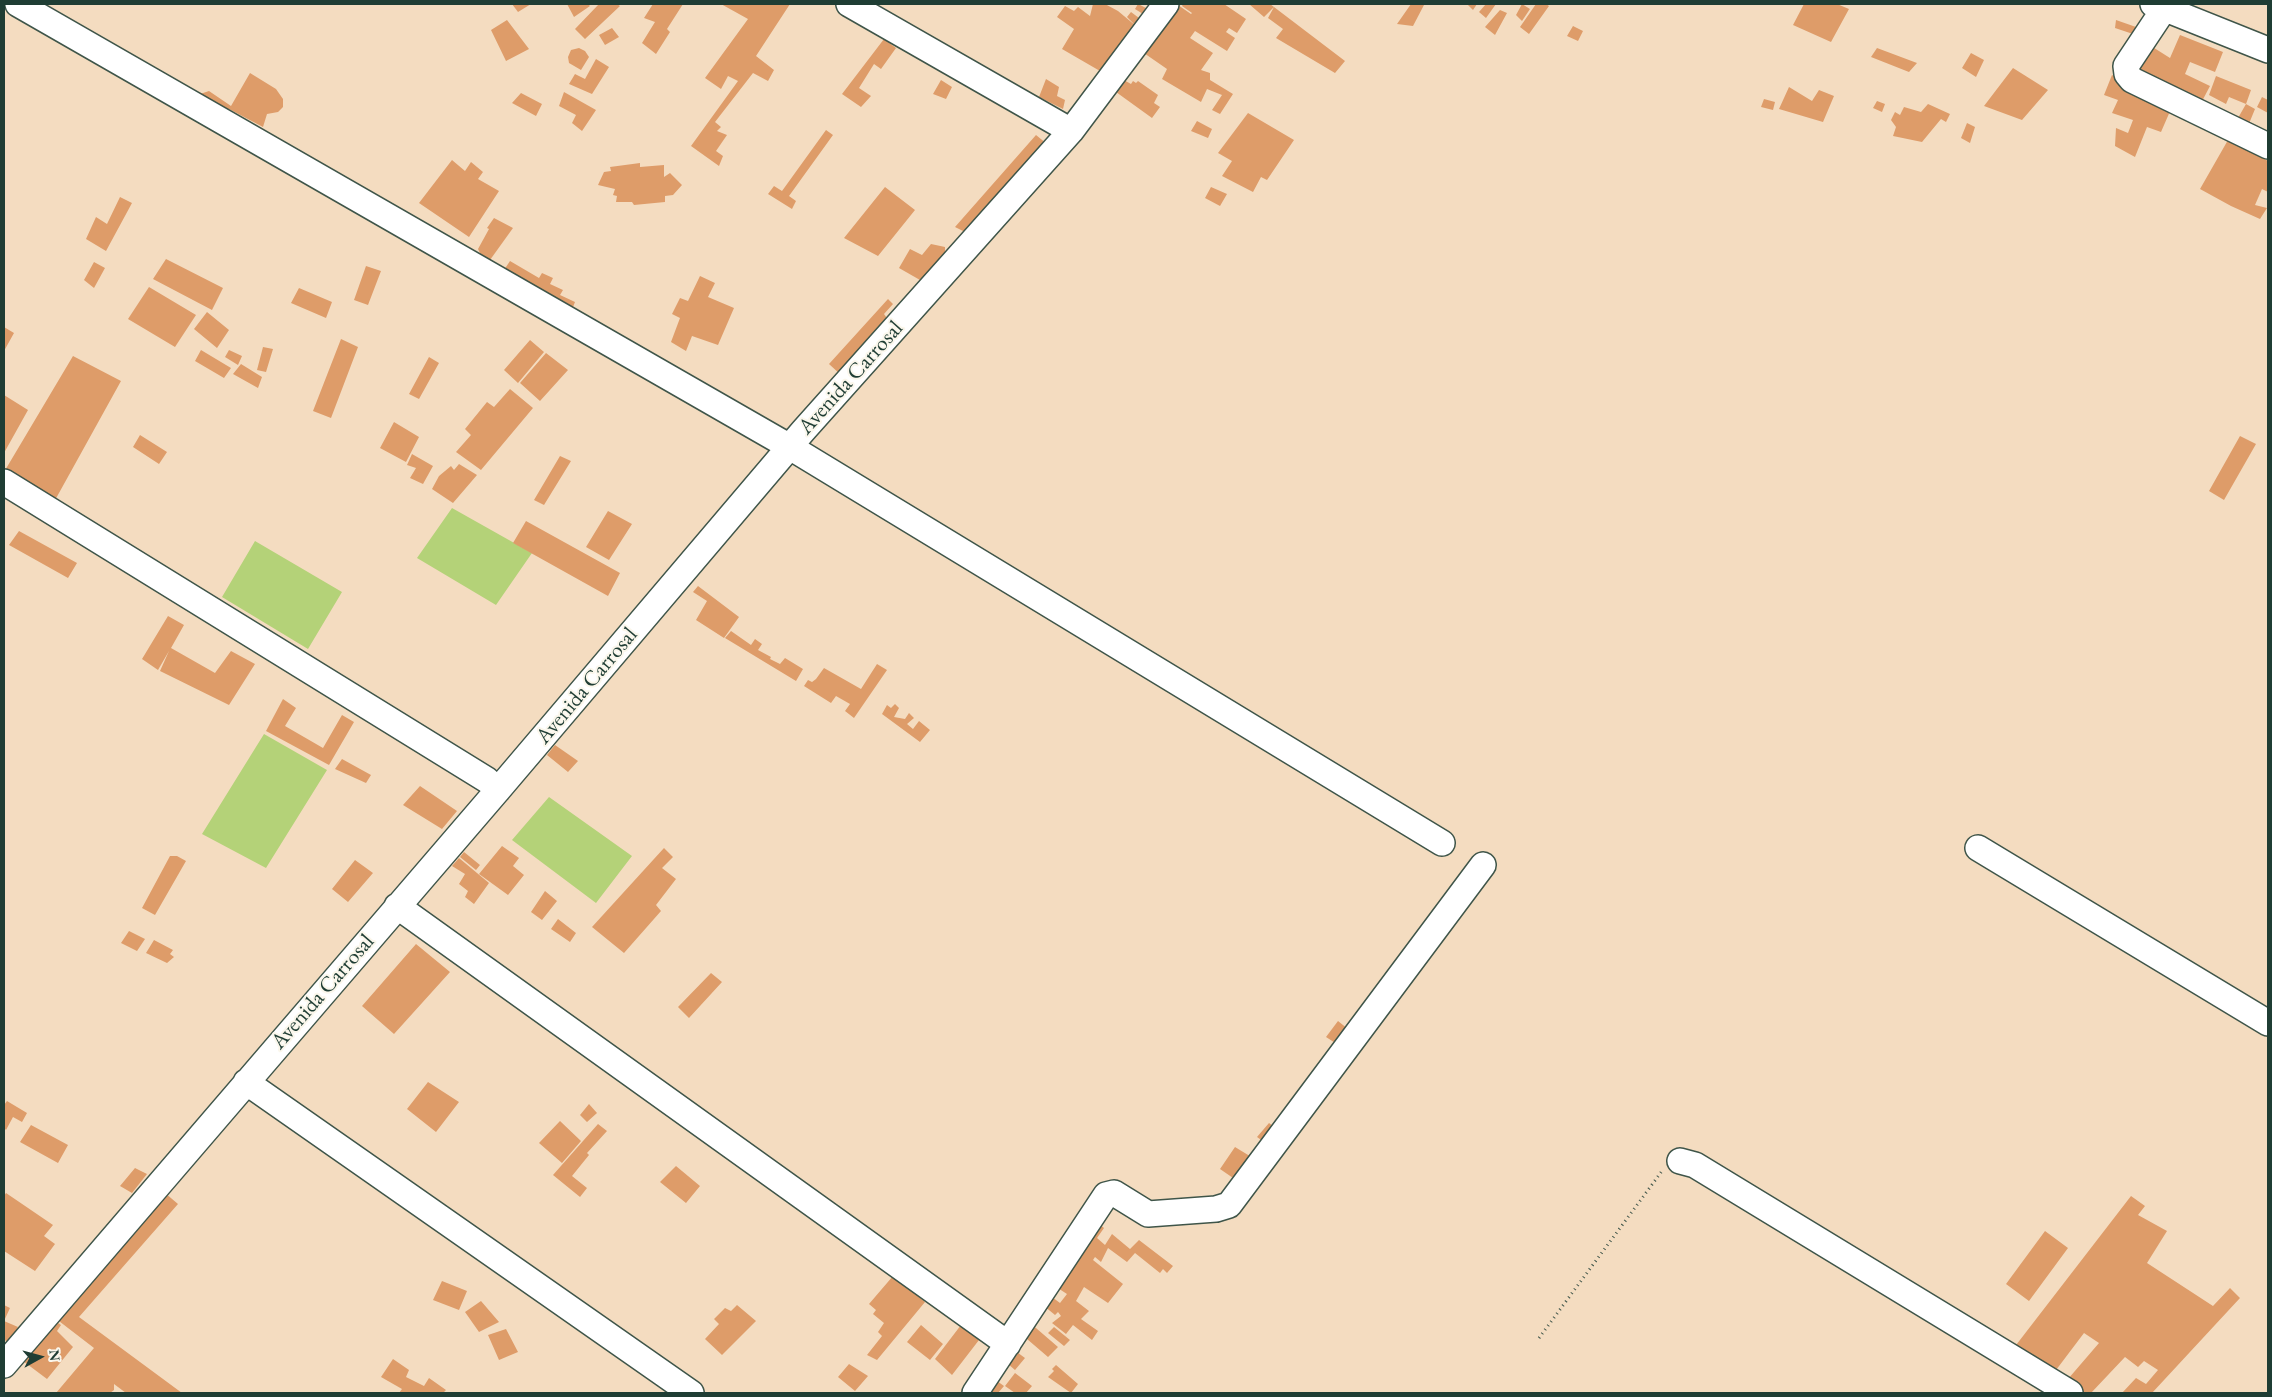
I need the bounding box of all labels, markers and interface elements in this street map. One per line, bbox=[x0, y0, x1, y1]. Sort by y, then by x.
street label: Avenida Carrosal bbox=[793, 316, 909, 440]
street label: Avenida Carrosal bbox=[531, 622, 643, 750]
street label: Avenida Carrosal bbox=[266, 929, 380, 1055]
north arrow bbox=[15, 1332, 65, 1382]
text: N bbox=[45, 1348, 65, 1362]

